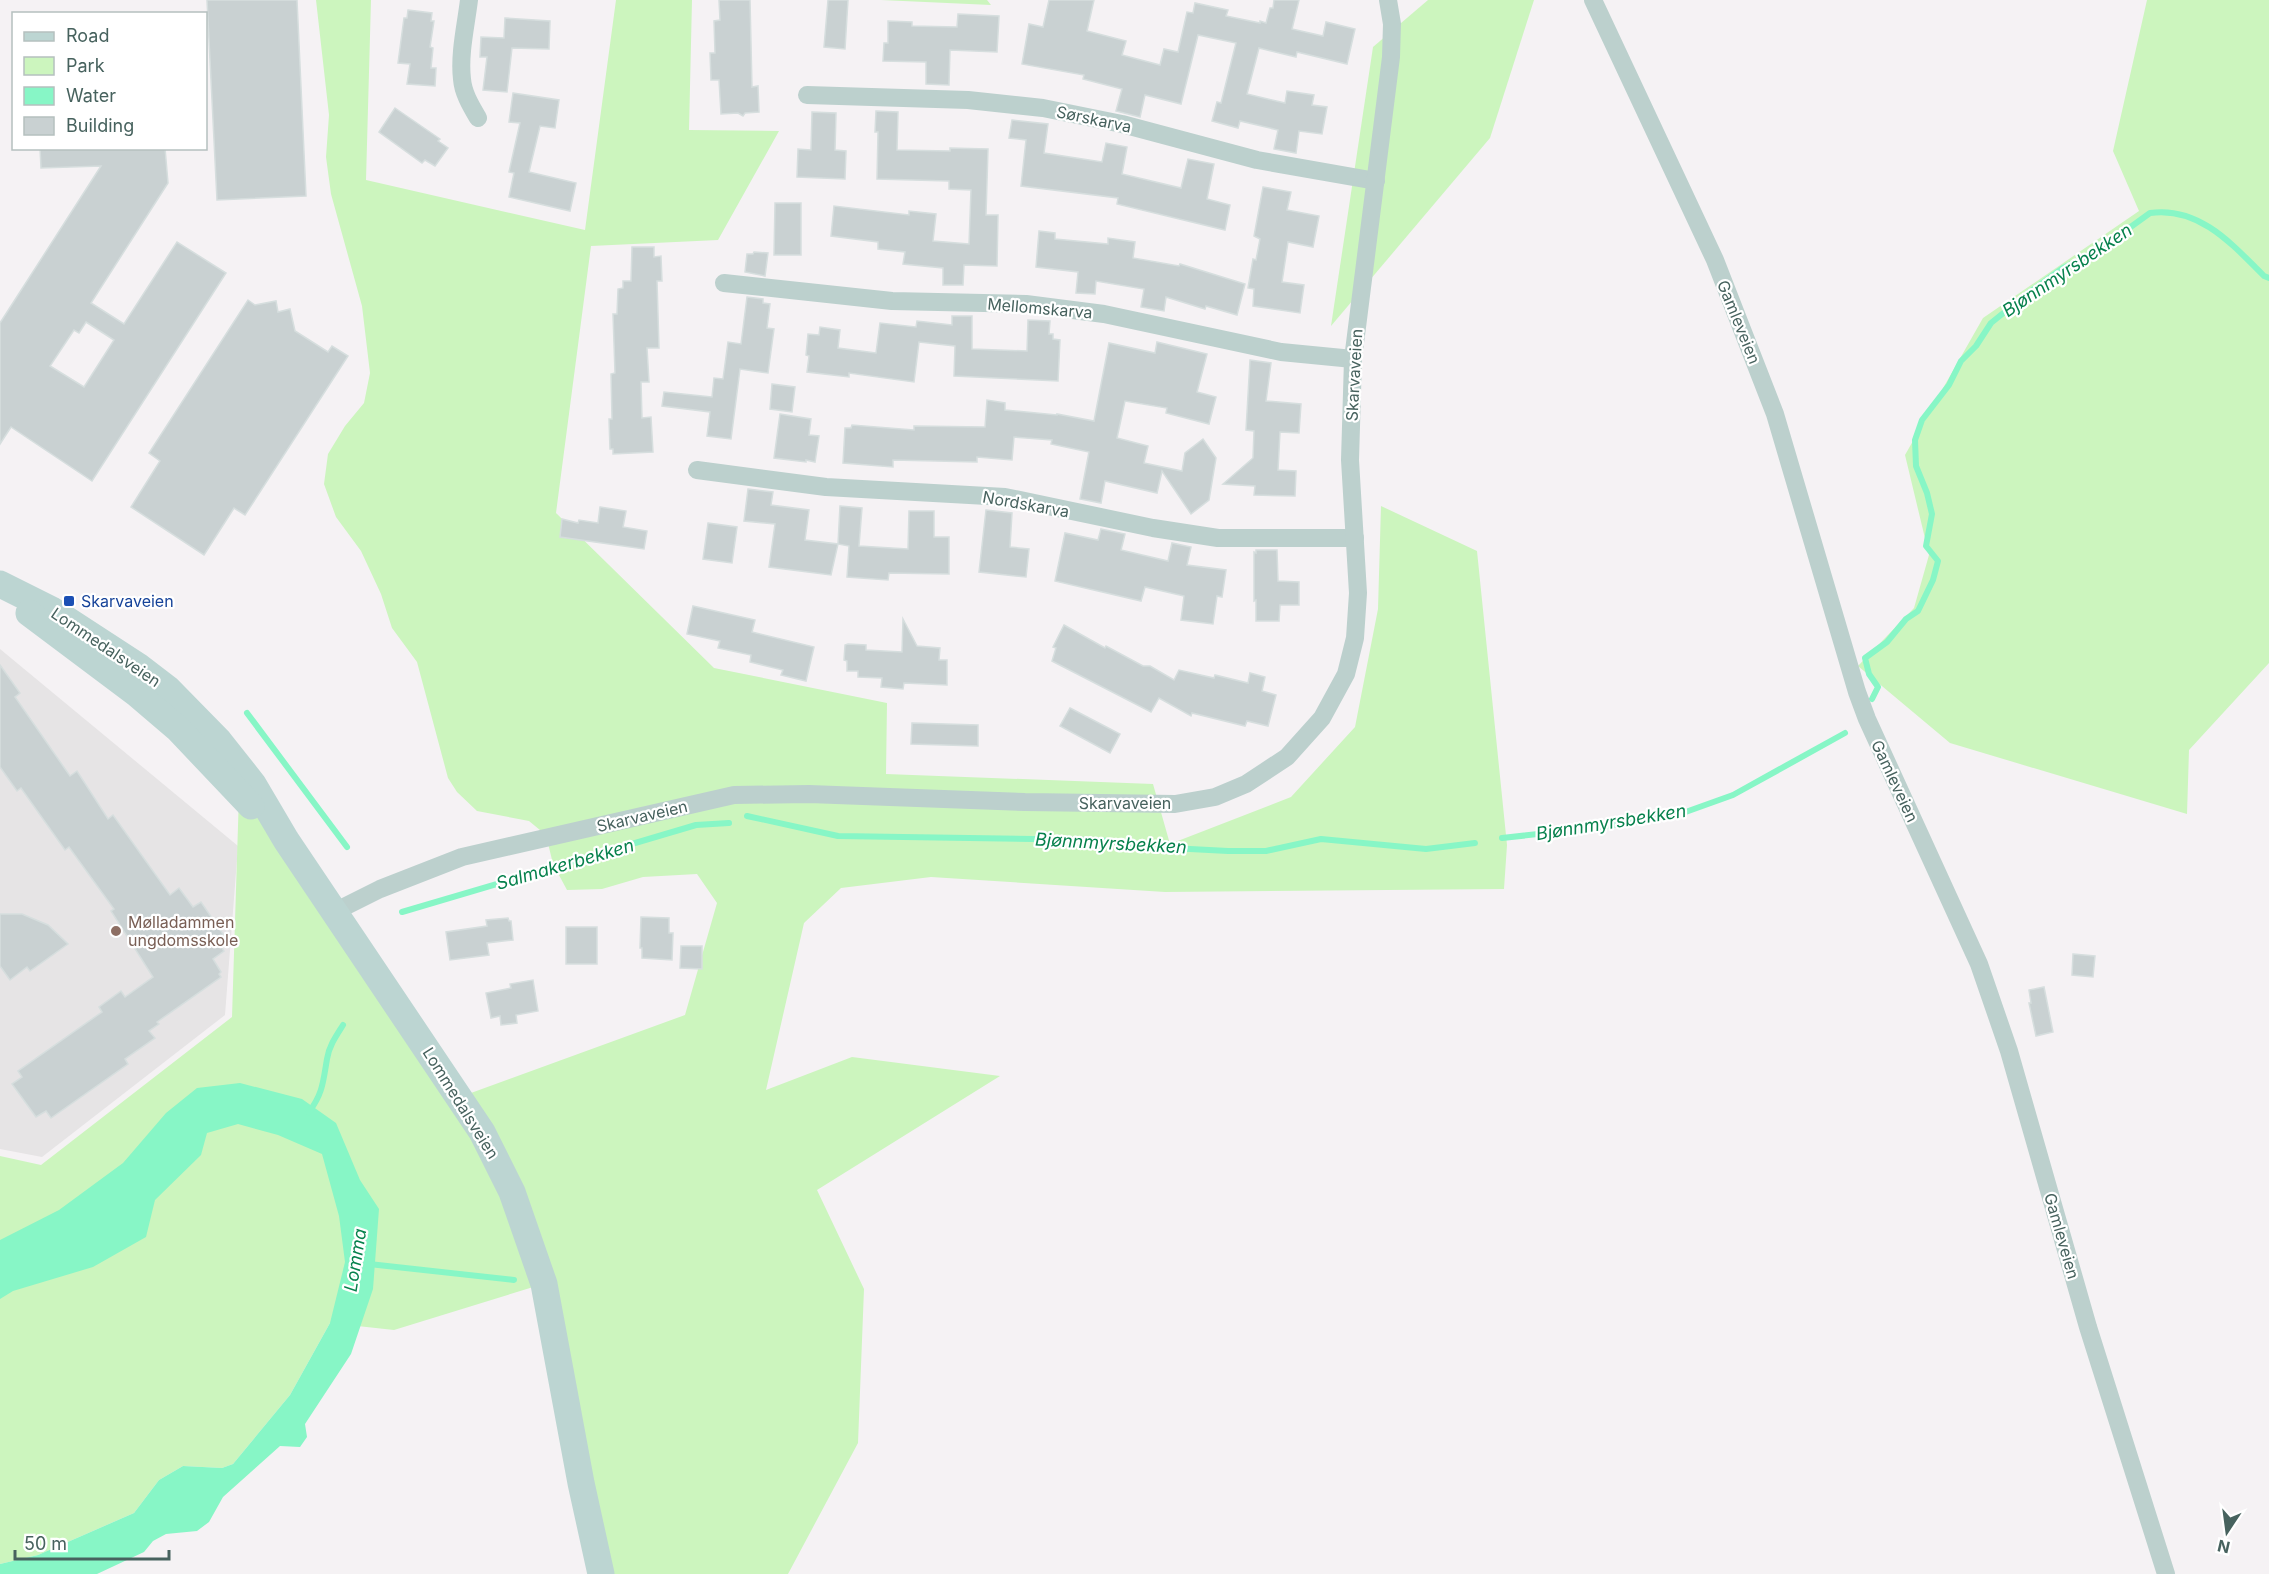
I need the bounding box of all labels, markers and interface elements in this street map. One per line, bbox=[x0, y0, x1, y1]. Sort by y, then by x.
legend bbox=[12, 12, 207, 150]
text: Road bbox=[66, 25, 109, 46]
text: Park bbox=[66, 55, 105, 76]
text: Water bbox=[66, 85, 116, 106]
street label: Sørskarva bbox=[1055, 101, 1133, 137]
text: Building bbox=[66, 115, 134, 136]
water label: Bjønnmyrsbekken bbox=[1998, 219, 2136, 321]
street label: Gamleveien bbox=[1713, 277, 1765, 367]
street label: Mellomskarva bbox=[987, 293, 1093, 323]
street label: Skarvaveien bbox=[1342, 328, 1366, 422]
street label: Nordskarva bbox=[981, 487, 1071, 521]
place label: Skarvaveien bbox=[81, 591, 174, 611]
marker: Skarvaveien bbox=[62, 594, 76, 608]
street label: Lommedalsveien bbox=[47, 603, 165, 691]
street label: Gamleveien bbox=[1867, 737, 1923, 825]
street label: Skarvaveien bbox=[1079, 793, 1171, 813]
street label: Skarvaveien bbox=[595, 796, 689, 836]
water label: Bjønnmyrsbekken bbox=[1534, 800, 1688, 844]
water label: Bjønnmyrsbekken bbox=[1035, 829, 1187, 857]
water label: Salmakerbekken bbox=[494, 834, 636, 894]
place label: Mølladammen ungdomsskole bbox=[128, 912, 238, 950]
marker: Mølladammen ungdomsskole bbox=[109, 924, 123, 938]
street label: Lommedalsveien bbox=[419, 1044, 503, 1162]
street label: Gamleveien bbox=[2040, 1191, 2084, 1281]
water label: Lomma bbox=[340, 1227, 370, 1293]
north arrow bbox=[2197, 1502, 2257, 1562]
scale bar bbox=[15, 1523, 170, 1561]
text: 50 m bbox=[24, 1533, 67, 1554]
text: N bbox=[2215, 1535, 2232, 1558]

